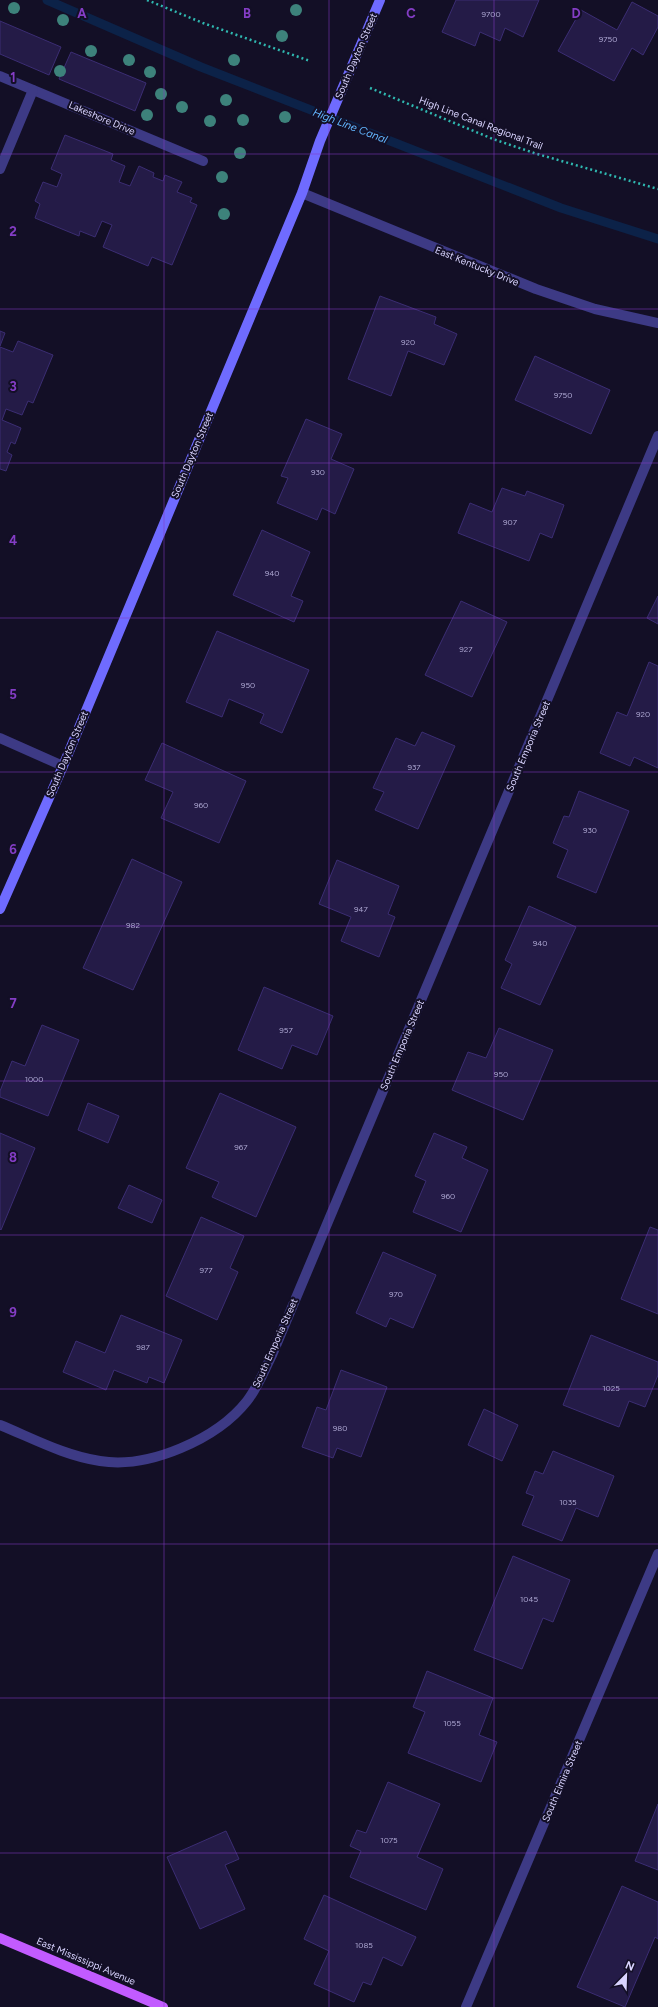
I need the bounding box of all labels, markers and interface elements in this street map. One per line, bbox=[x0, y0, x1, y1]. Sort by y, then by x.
text: A bbox=[77, 6, 87, 21]
text: B bbox=[243, 6, 251, 21]
text: C bbox=[406, 6, 416, 21]
text: D bbox=[571, 6, 581, 21]
house number: 9700 bbox=[481, 9, 501, 19]
street label: South Dayton Street bbox=[332, 11, 380, 101]
house number: 9750 bbox=[599, 34, 617, 44]
text: 1 bbox=[10, 70, 16, 85]
street label: High Line Canal Regional Trail bbox=[417, 93, 545, 153]
street label: Lakeshore Drive bbox=[67, 98, 138, 138]
water label: High Line Canal bbox=[311, 106, 390, 146]
text: 2 bbox=[9, 224, 17, 239]
street label: East Kentucky Drive bbox=[433, 243, 521, 289]
house number: 920 bbox=[401, 337, 415, 347]
text: 3 bbox=[9, 379, 17, 394]
house number: 9750 bbox=[554, 390, 572, 400]
street label: South Dayton Street bbox=[168, 410, 216, 500]
house number: 930 bbox=[311, 467, 325, 477]
house number: 907 bbox=[503, 517, 518, 527]
text: 4 bbox=[9, 533, 17, 548]
house number: 940 bbox=[265, 568, 279, 578]
house number: 927 bbox=[459, 644, 473, 654]
house number: 950 bbox=[241, 680, 255, 690]
text: 5 bbox=[9, 687, 17, 702]
street label: South Emporia Street bbox=[503, 699, 553, 793]
street label: South Dayton Street bbox=[43, 709, 91, 799]
house number: 920 bbox=[636, 709, 650, 719]
house number: 937 bbox=[407, 762, 421, 772]
house number: 960 bbox=[194, 800, 208, 810]
house number: 930 bbox=[583, 825, 597, 835]
text: 6 bbox=[9, 842, 17, 857]
house number: 947 bbox=[354, 904, 369, 914]
house number: 982 bbox=[126, 920, 140, 930]
house number: 940 bbox=[533, 938, 547, 948]
text: 7 bbox=[9, 996, 17, 1011]
street label: South Emporia Street bbox=[377, 998, 427, 1092]
house number: 957 bbox=[279, 1025, 293, 1035]
house number: 950 bbox=[494, 1069, 508, 1079]
house number: 1000 bbox=[25, 1074, 43, 1084]
house number: 967 bbox=[234, 1142, 248, 1152]
text: 8 bbox=[9, 1150, 17, 1165]
house number: 960 bbox=[441, 1191, 455, 1201]
house number: 977 bbox=[199, 1265, 213, 1275]
house number: 970 bbox=[389, 1289, 403, 1299]
street label: South Emporia Street bbox=[249, 1296, 301, 1390]
text: 9 bbox=[9, 1305, 17, 1320]
house number: 987 bbox=[136, 1342, 151, 1352]
house number: 1025 bbox=[602, 1383, 620, 1393]
house number: 980 bbox=[333, 1423, 347, 1433]
house number: 1035 bbox=[559, 1497, 577, 1507]
house number: 1045 bbox=[520, 1594, 538, 1604]
house number: 1055 bbox=[443, 1718, 461, 1728]
street label: South Elmira Street bbox=[539, 1738, 585, 1824]
house number: 1075 bbox=[380, 1835, 398, 1845]
street label: East Mississippi Avenue bbox=[34, 1934, 138, 1988]
house number: 1085 bbox=[355, 1940, 373, 1950]
north arrow bbox=[606, 1955, 646, 1995]
text: N bbox=[623, 1959, 636, 1974]

